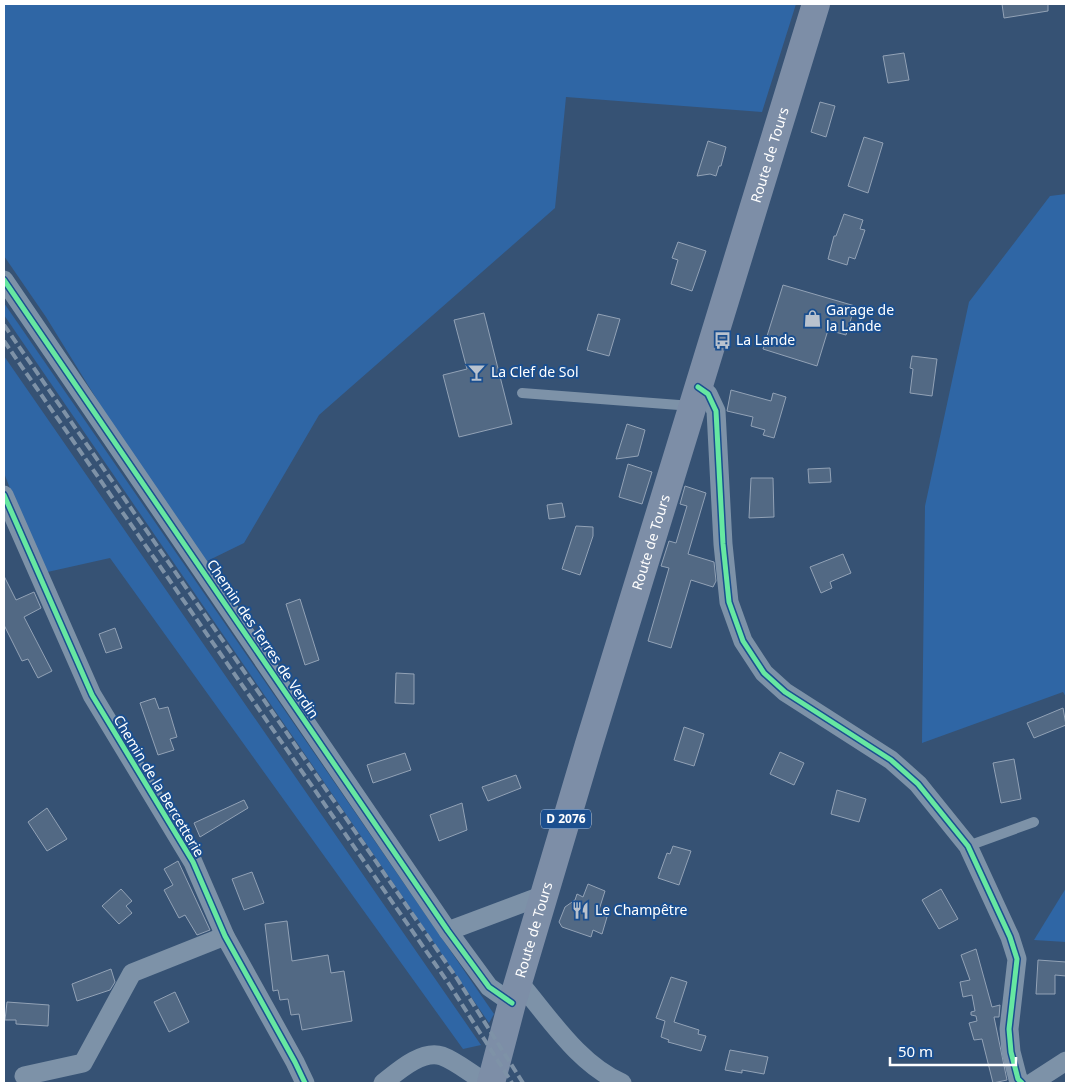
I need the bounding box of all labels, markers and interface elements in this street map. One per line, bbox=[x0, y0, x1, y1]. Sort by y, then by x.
street label: Route de Tours bbox=[746, 104, 793, 205]
place label: Garage de la Lande bbox=[826, 300, 894, 335]
shop icon: Garage de la Lande bbox=[802, 308, 822, 328]
bus stop icon: La Lande bbox=[712, 330, 732, 350]
place label: La Lande bbox=[736, 330, 795, 349]
bar icon: La Clef de Sol bbox=[467, 362, 487, 382]
place label: La Clef de Sol bbox=[491, 362, 579, 381]
street label: Route de Tours bbox=[627, 492, 674, 592]
street label: Chemin des Terres de Verdin bbox=[203, 555, 324, 722]
street label: Chemin de la Bercetterie bbox=[110, 711, 209, 860]
road number: D 2076 bbox=[541, 810, 591, 829]
street label: Route de Tours bbox=[510, 879, 557, 980]
restaurant icon: Le Champêtre bbox=[571, 900, 591, 920]
place label: Le Champêtre bbox=[595, 900, 687, 919]
scale bar bbox=[890, 1034, 1016, 1066]
text: 50 m bbox=[898, 1041, 933, 1061]

